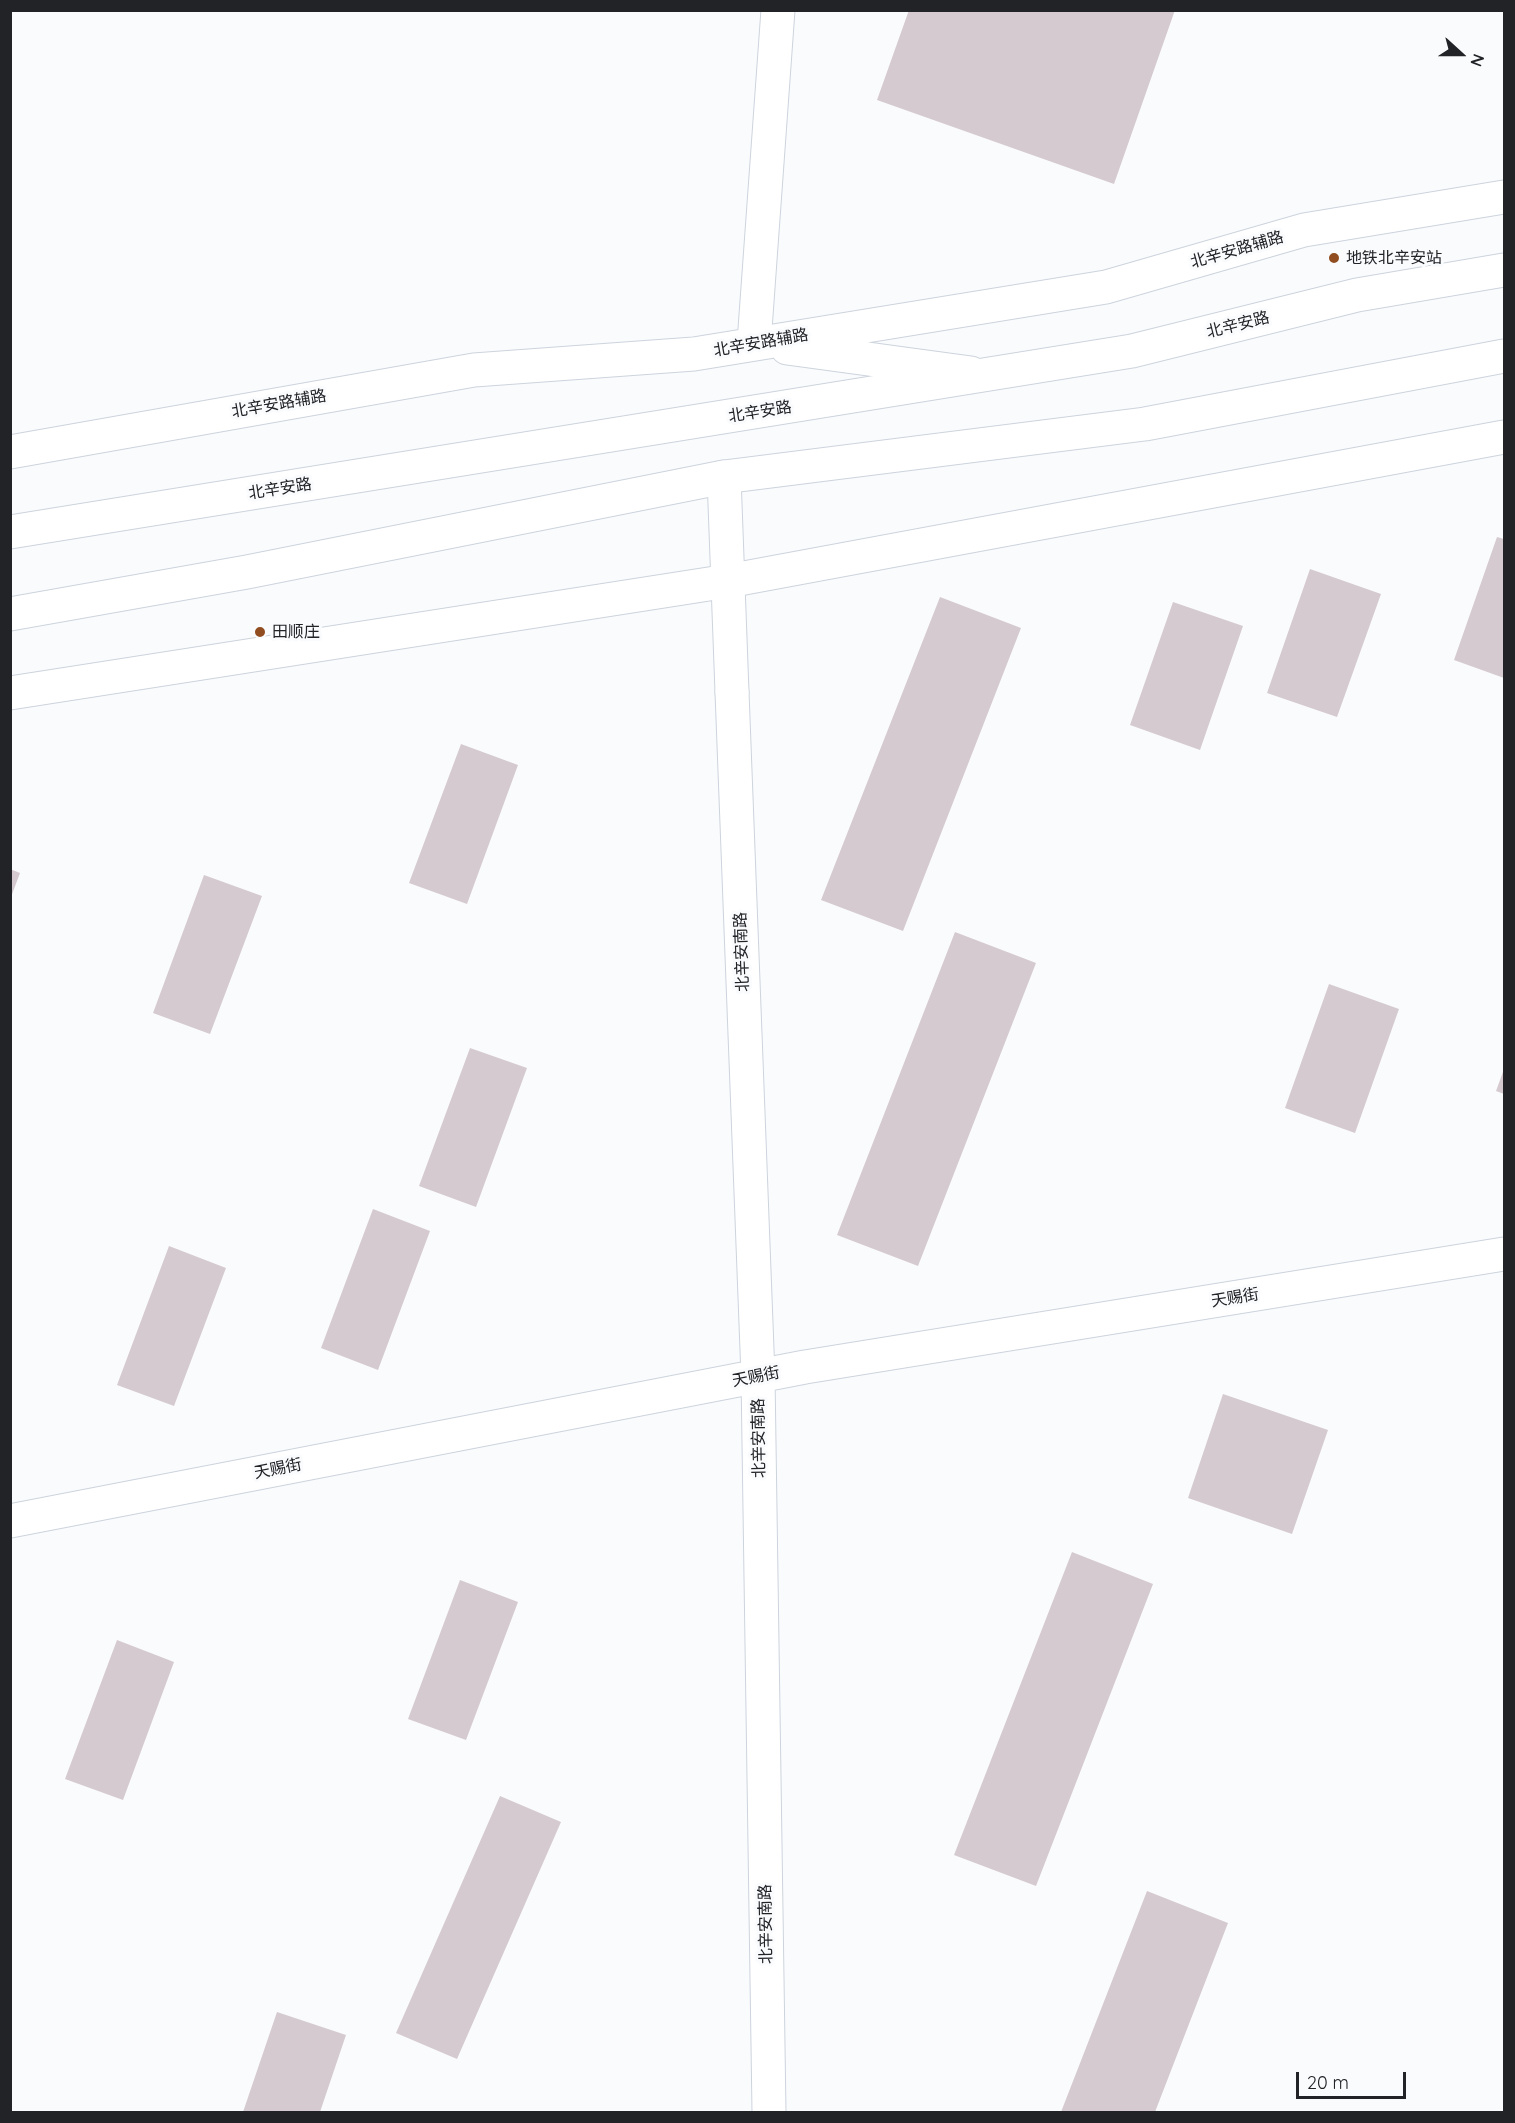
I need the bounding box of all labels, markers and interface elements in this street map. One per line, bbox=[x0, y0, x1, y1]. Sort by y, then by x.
north arrow bbox=[1431, 24, 1491, 84]
text: N bbox=[1466, 51, 1489, 70]
street label: 北辛安路辅路 bbox=[1188, 228, 1286, 272]
place label: 地铁北辛安站 bbox=[1346, 248, 1442, 268]
marker: 地铁北辛安站 bbox=[1327, 251, 1341, 265]
street label: 北辛安路 bbox=[1205, 308, 1271, 342]
street label: 北辛安路辅路 bbox=[712, 325, 810, 361]
street label: 北辛安路辅路 bbox=[230, 386, 328, 422]
street label: 北辛安路 bbox=[727, 398, 793, 426]
street label: 北辛安路 bbox=[247, 475, 313, 503]
place label: 田顺庄 bbox=[272, 622, 320, 642]
marker: 田顺庄 bbox=[253, 625, 267, 639]
street label: 北辛安南路 bbox=[731, 912, 753, 992]
street label: 天赐街 bbox=[1210, 1285, 1260, 1311]
street label: 天赐街 bbox=[731, 1363, 781, 1391]
street label: 北辛安南路 bbox=[749, 1398, 769, 1478]
street label: 天赐街 bbox=[253, 1455, 303, 1483]
street label: 北辛安南路 bbox=[756, 1884, 776, 1964]
scale bar bbox=[1299, 2060, 1408, 2098]
text: 20 m bbox=[1307, 2071, 1349, 2094]

